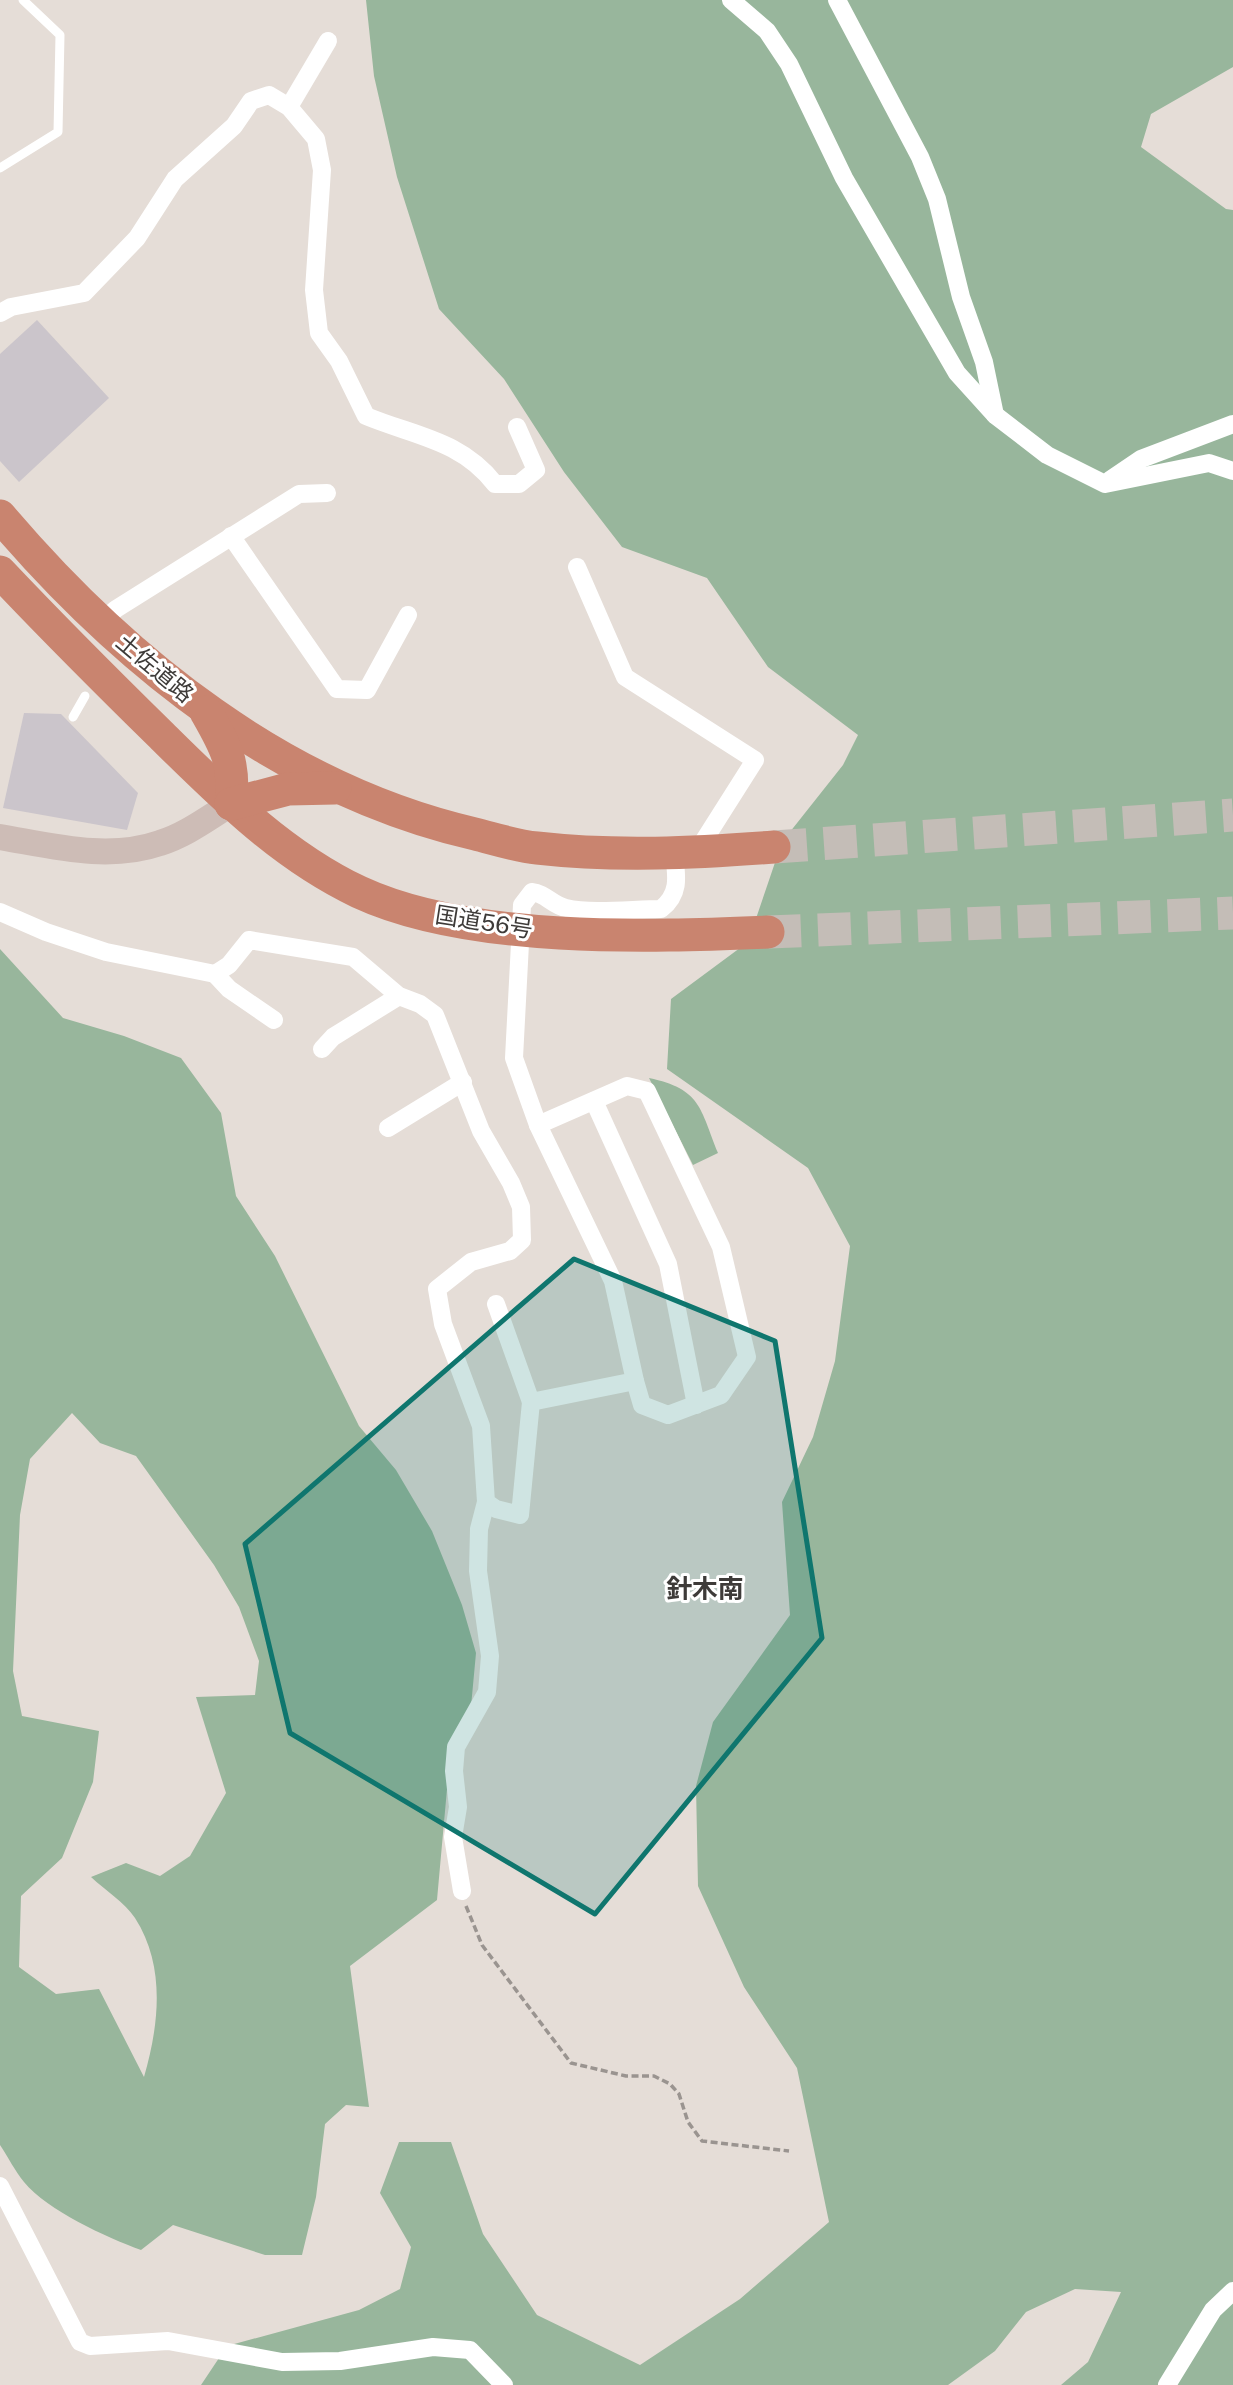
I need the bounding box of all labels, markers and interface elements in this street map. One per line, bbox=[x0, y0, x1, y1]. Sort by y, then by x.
street label: 土佐道路 bbox=[111, 628, 199, 708]
street label: 国道56号 bbox=[434, 901, 535, 943]
district label: 針木南 bbox=[666, 1573, 744, 1604]

